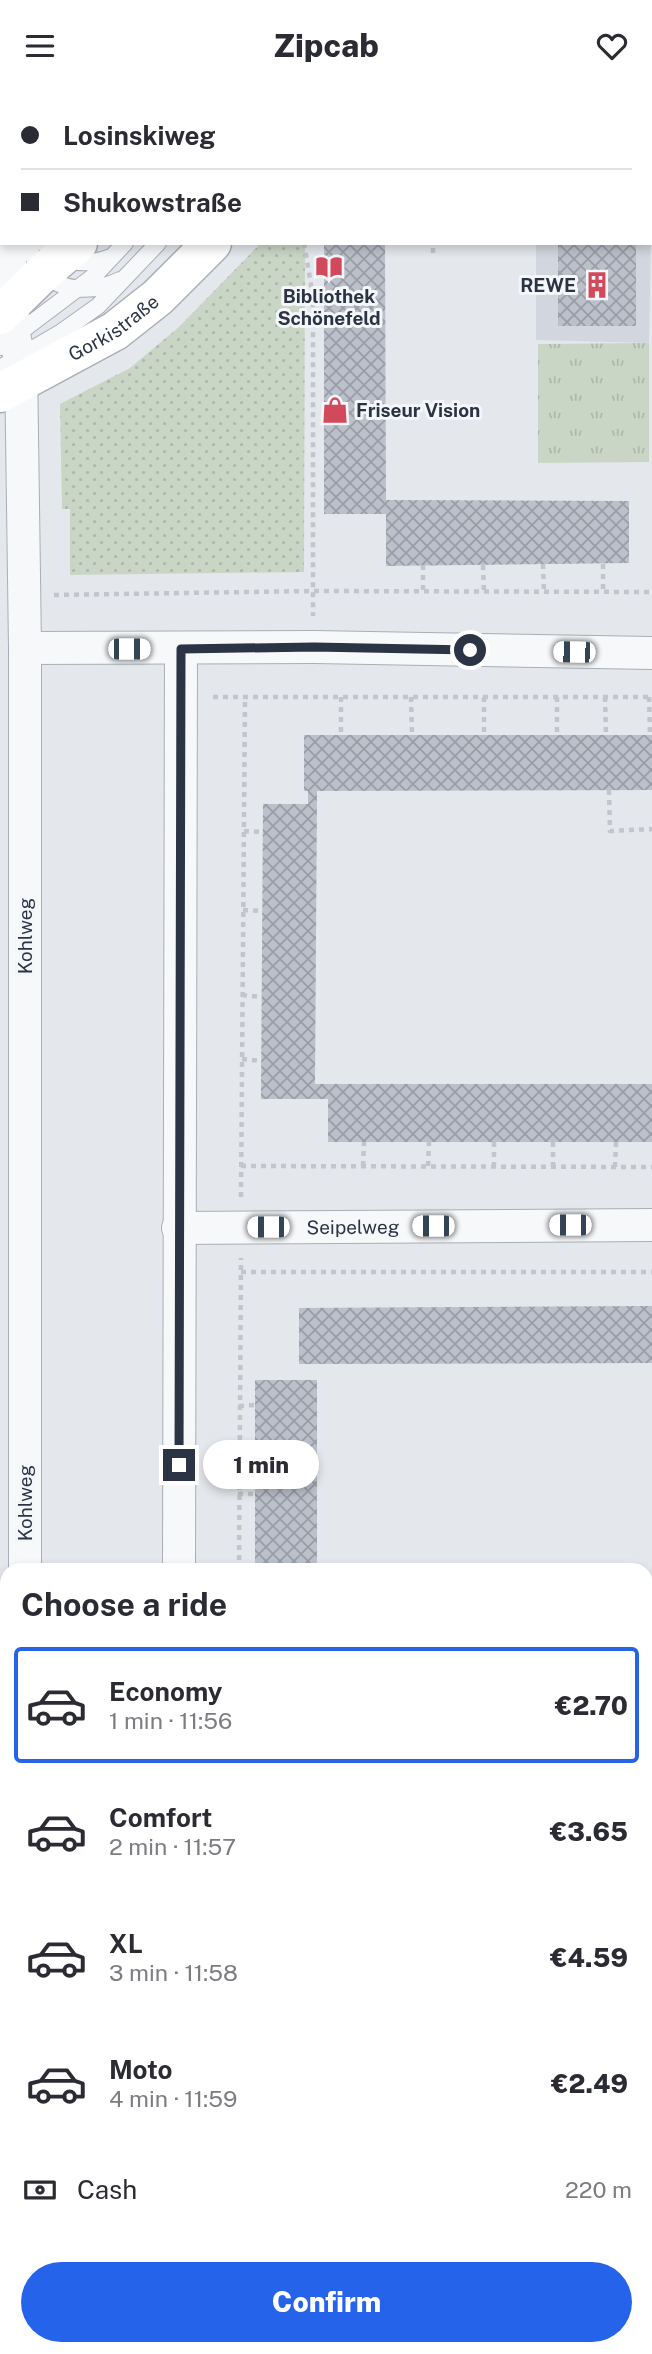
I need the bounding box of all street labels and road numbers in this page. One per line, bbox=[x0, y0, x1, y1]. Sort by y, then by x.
street label: Gorkistraße bbox=[64, 290, 163, 365]
street label: Kohlweg bbox=[14, 898, 36, 974]
street label: Seipelweg bbox=[306, 1216, 400, 1238]
street label: Kohlweg bbox=[14, 1465, 36, 1541]

